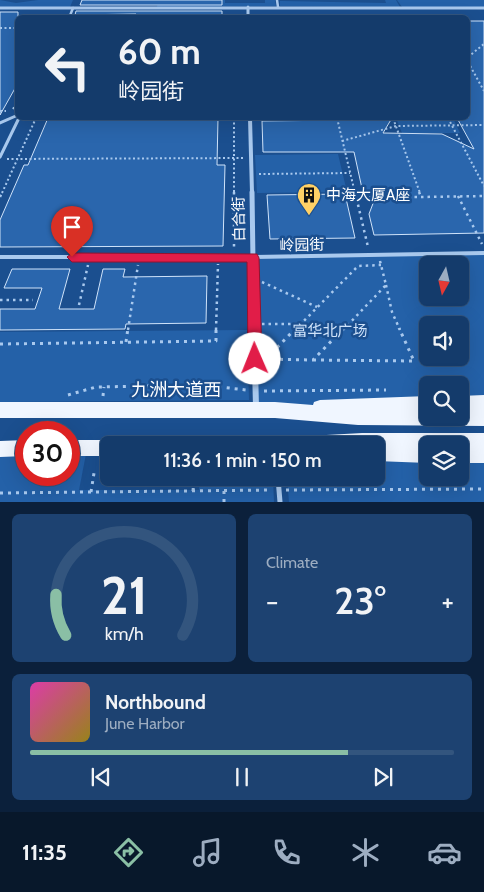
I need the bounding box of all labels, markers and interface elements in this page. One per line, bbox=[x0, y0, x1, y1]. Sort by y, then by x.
text: 60 m bbox=[118, 30, 201, 73]
icon: left bbox=[35, 35, 100, 100]
text: 岭园街 bbox=[118, 78, 184, 105]
building icon: 中海大厦A座 bbox=[296, 182, 322, 216]
place label: 中海大厦A座 bbox=[326, 186, 410, 204]
street label: 白合街 bbox=[230, 196, 248, 242]
pin bbox=[51, 206, 93, 257]
icon: arrive bbox=[58, 213, 86, 241]
street label: 岭园街 bbox=[279, 236, 325, 254]
north arrow bbox=[419, 256, 469, 306]
map controls bbox=[419, 256, 469, 486]
button: sound bbox=[419, 316, 469, 366]
park label: 富华北广场 bbox=[292, 322, 368, 340]
position arrow bbox=[228, 332, 280, 384]
button: search bbox=[419, 376, 469, 426]
street label: 九洲大道西 bbox=[131, 379, 221, 401]
speed limit sign: 30 bbox=[15, 421, 80, 486]
button: layers bbox=[419, 436, 469, 486]
text: 11:36 · 1 min · 150 m bbox=[163, 449, 322, 472]
text: Climate bbox=[266, 553, 318, 572]
text: 21 bbox=[101, 564, 147, 627]
text: 23° bbox=[334, 577, 386, 624]
text: − bbox=[266, 584, 278, 618]
text: + bbox=[442, 584, 454, 618]
text: km/h bbox=[104, 623, 144, 644]
text: Northbound bbox=[105, 691, 206, 714]
text: June Harbor bbox=[105, 714, 185, 733]
icon: previous bbox=[87, 763, 115, 791]
icon: pause bbox=[228, 763, 256, 791]
icon: next bbox=[369, 763, 397, 791]
icon: directions bbox=[111, 835, 146, 870]
icon: music bbox=[190, 835, 225, 870]
icon: phone bbox=[269, 835, 304, 870]
icon: climate bbox=[348, 835, 383, 870]
icon: car bbox=[427, 835, 462, 870]
text: 11:35 bbox=[22, 839, 67, 866]

